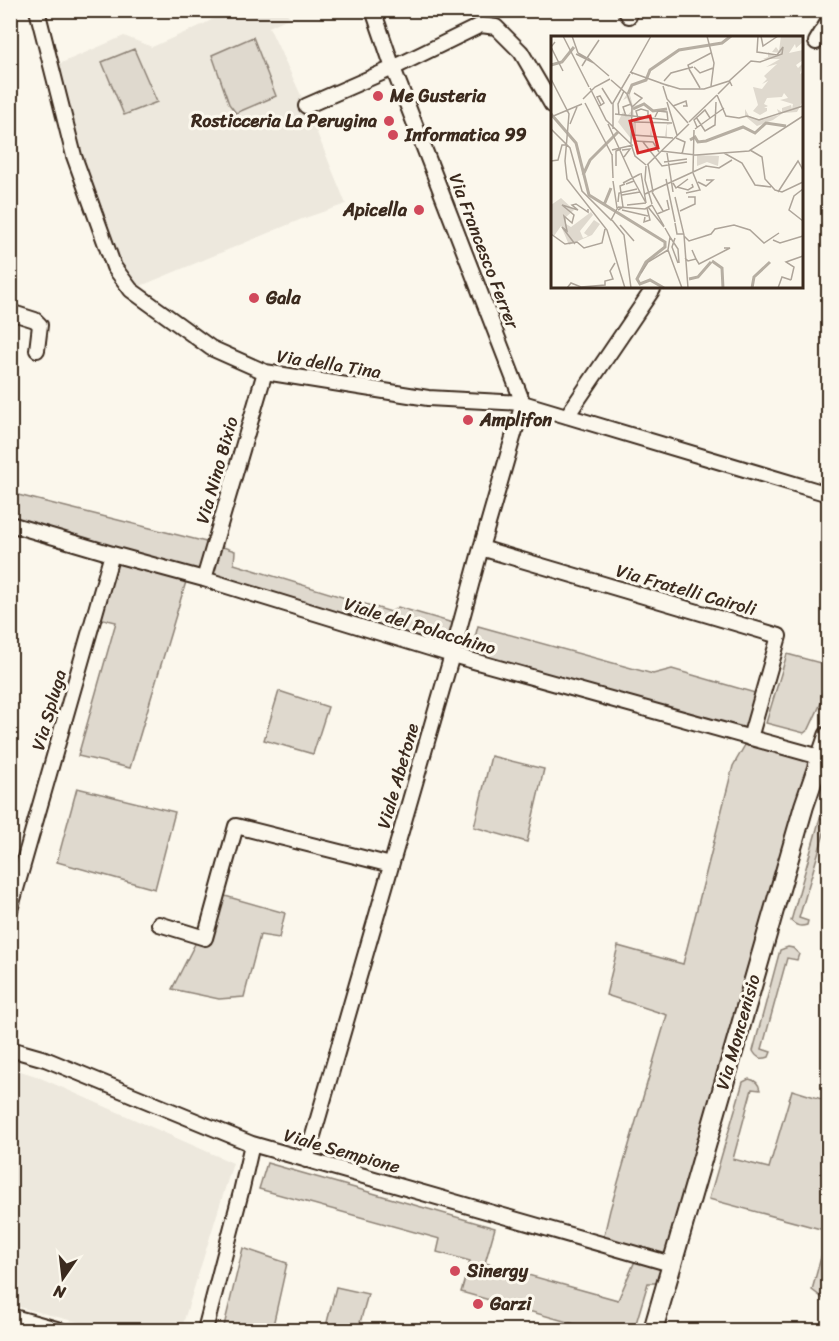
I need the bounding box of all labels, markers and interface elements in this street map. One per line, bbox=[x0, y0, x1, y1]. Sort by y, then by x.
inset map bbox=[551, 36, 803, 288]
place label: Me Gusteria bbox=[389, 80, 487, 112]
marker: Me Gusteria bbox=[371, 89, 385, 103]
place label: Rosticceria La Perugina bbox=[190, 105, 377, 137]
marker: Rosticceria La Perugina bbox=[382, 114, 396, 128]
place label: Informatica 99 bbox=[404, 119, 527, 151]
marker: Informatica 99 bbox=[386, 128, 400, 142]
street label: Via Francesco Ferrer bbox=[440, 168, 529, 335]
place label: Apicella bbox=[342, 194, 408, 226]
marker: Apicella bbox=[412, 203, 426, 217]
place label: Gala bbox=[265, 282, 301, 314]
marker: Gala bbox=[247, 291, 261, 305]
street label: Via della Tina bbox=[275, 340, 383, 388]
place label: Amplifon bbox=[479, 404, 552, 436]
street label: Via Nino Bixio bbox=[186, 413, 248, 527]
marker: Amplifon bbox=[461, 413, 475, 427]
street label: Via Fratelli Cairoli bbox=[612, 555, 761, 626]
street label: Viale del Polacchino bbox=[340, 588, 500, 664]
street label: Via Spluga bbox=[22, 666, 76, 754]
street label: Viale Abetone bbox=[368, 719, 428, 833]
street label: Via Moncenisio bbox=[706, 971, 770, 1093]
street label: Viale Sempione bbox=[280, 1119, 404, 1183]
north arrow bbox=[33, 1248, 93, 1308]
place label: Sinergy bbox=[466, 1255, 529, 1287]
marker: Sinergy bbox=[448, 1264, 462, 1278]
text: N bbox=[50, 1276, 69, 1308]
place label: Garzi bbox=[489, 1288, 532, 1320]
marker: Garzi bbox=[471, 1297, 485, 1311]

